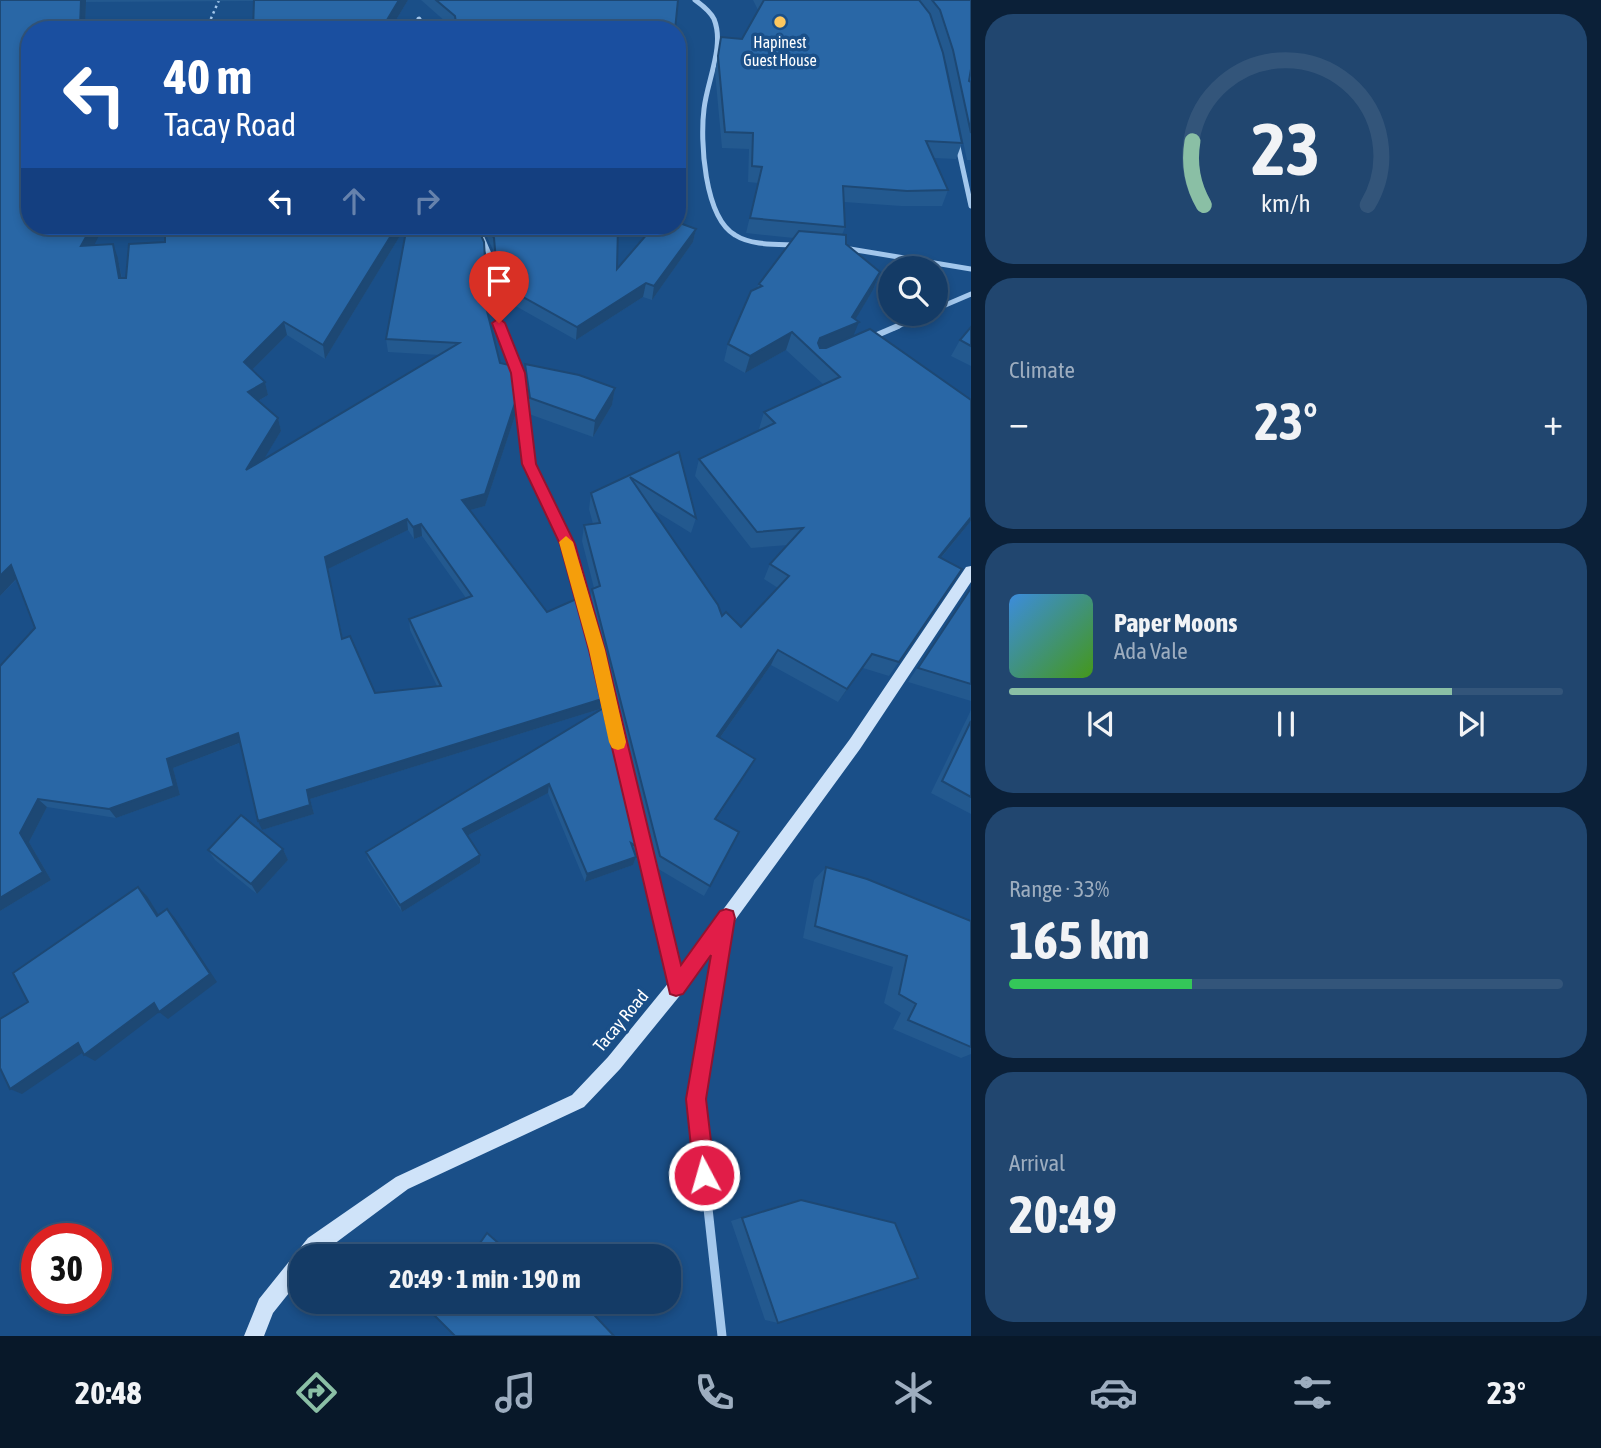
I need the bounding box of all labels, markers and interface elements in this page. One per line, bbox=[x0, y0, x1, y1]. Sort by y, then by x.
marker: Hapinest Guest House bbox=[772, 14, 788, 30]
place label: Hapinest Guest House bbox=[743, 33, 817, 69]
text: 40 m bbox=[164, 48, 252, 104]
icon: left bbox=[49, 49, 140, 140]
text: Tacay Road bbox=[164, 106, 296, 143]
text: 23 bbox=[1252, 108, 1320, 191]
icon: left bbox=[262, 182, 300, 220]
icon: ahead bbox=[335, 182, 373, 220]
icon: right bbox=[408, 182, 446, 220]
text: km/h bbox=[1261, 189, 1311, 217]
pin bbox=[469, 251, 529, 323]
map controls bbox=[878, 256, 948, 326]
button: search bbox=[878, 256, 948, 326]
icon: arrive bbox=[480, 262, 518, 300]
text: Climate bbox=[1009, 357, 1075, 383]
text: 23° bbox=[1254, 391, 1318, 451]
text: − bbox=[1009, 400, 1029, 443]
text: + bbox=[1543, 400, 1563, 443]
text: Paper Moons bbox=[1114, 608, 1237, 638]
text: Ada Vale bbox=[1114, 638, 1188, 664]
icon: previous bbox=[1082, 705, 1120, 743]
icon: pause bbox=[1267, 705, 1305, 743]
icon: next bbox=[1452, 705, 1490, 743]
text: Range · 33% bbox=[1009, 876, 1109, 902]
text: 165 km bbox=[1009, 910, 1150, 970]
street label: Tacay Road bbox=[589, 985, 653, 1056]
position arrow bbox=[667, 1138, 741, 1212]
text: Arrival bbox=[1009, 1150, 1065, 1176]
text: 20:49 bbox=[1009, 1184, 1117, 1244]
speed limit sign: 30 bbox=[21, 1223, 112, 1314]
text: 20:49 · 1 min · 190 m bbox=[389, 1264, 581, 1294]
icon: directions bbox=[292, 1368, 341, 1417]
icon: music bbox=[491, 1368, 540, 1417]
icon: phone bbox=[690, 1368, 739, 1417]
icon: climate bbox=[889, 1368, 938, 1417]
icon: car bbox=[1089, 1368, 1138, 1417]
icon: filters bbox=[1288, 1368, 1337, 1417]
text: 20:48 bbox=[75, 1374, 142, 1411]
text: 23° bbox=[1487, 1374, 1526, 1411]

